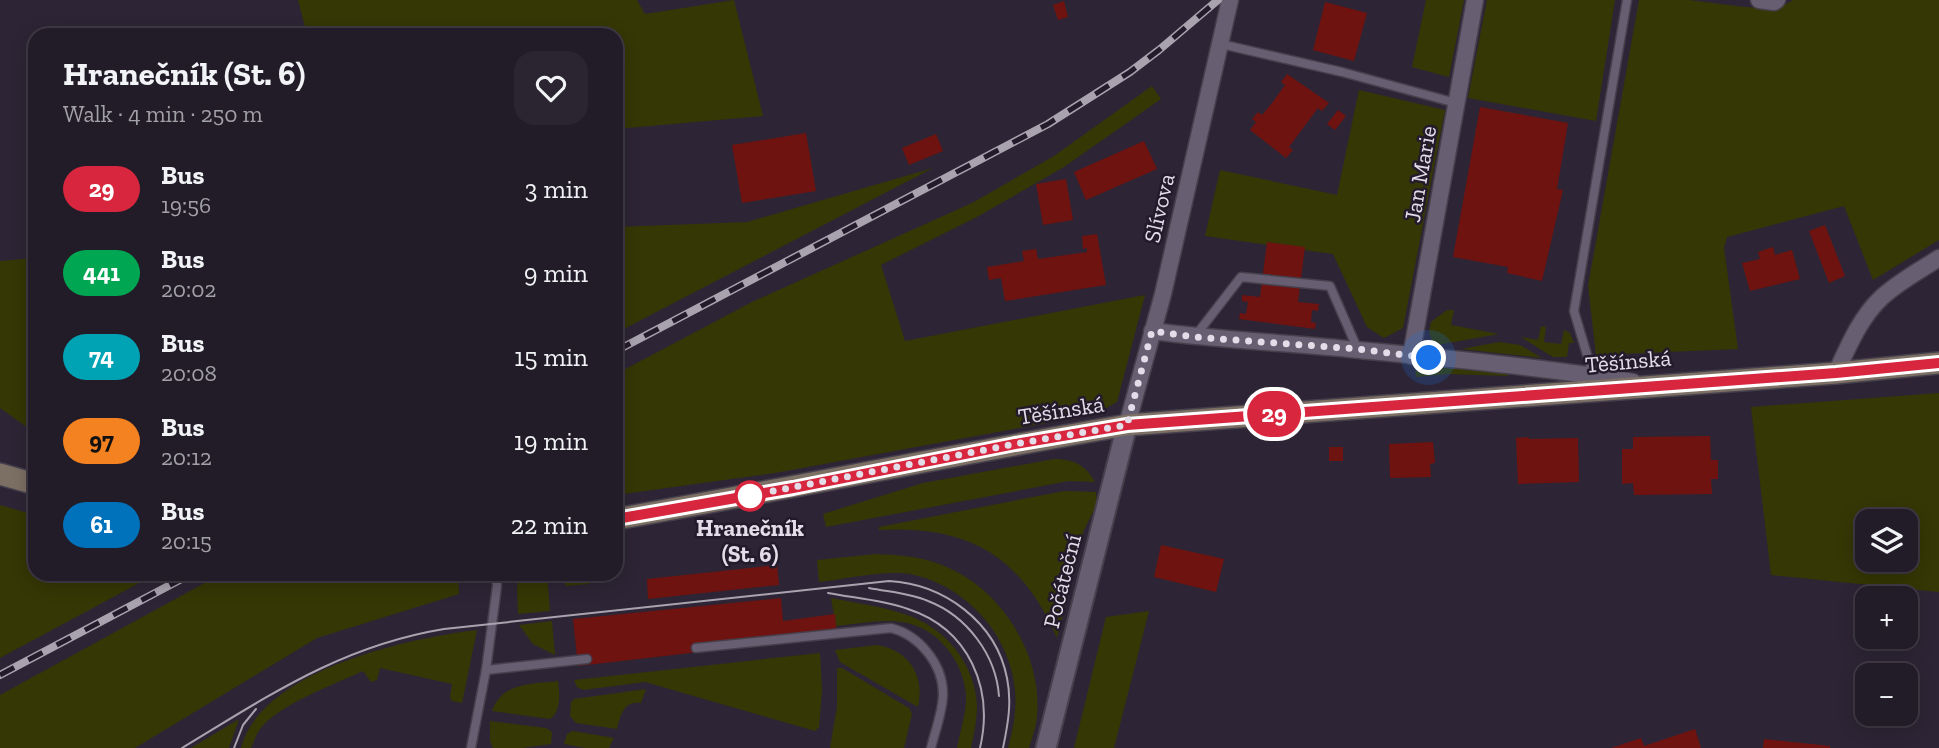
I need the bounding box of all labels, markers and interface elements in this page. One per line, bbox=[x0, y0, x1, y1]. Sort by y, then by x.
button: heart bbox=[514, 51, 588, 125]
text: Hranečník (St. 6) bbox=[63, 54, 305, 93]
text: Walk · 4 min · 250 m bbox=[63, 100, 263, 128]
street label: Jan Marie bbox=[1398, 124, 1442, 224]
text: Bus bbox=[161, 159, 204, 191]
street label: Slívova bbox=[1137, 171, 1181, 245]
text: 3 min bbox=[525, 173, 588, 205]
text: 29 bbox=[89, 174, 114, 203]
text: 19:56 bbox=[161, 191, 211, 219]
text: Bus bbox=[161, 243, 204, 275]
text: 9 min bbox=[524, 257, 588, 289]
text: 441 bbox=[83, 258, 120, 287]
text: 20:02 bbox=[161, 275, 216, 303]
text: Bus bbox=[161, 327, 204, 359]
your location bbox=[1411, 340, 1446, 375]
text: 15 min bbox=[514, 341, 588, 373]
text: 74 bbox=[89, 342, 114, 371]
street label: Těšínská bbox=[1584, 343, 1672, 379]
text: 20:08 bbox=[161, 359, 217, 387]
street label: Těšínská bbox=[1016, 389, 1106, 431]
line badge: 29 bbox=[1242, 391, 1306, 437]
text: 29 bbox=[1261, 399, 1287, 428]
text: Bus bbox=[161, 411, 204, 443]
text: 19 min bbox=[514, 425, 588, 457]
text: 97 bbox=[89, 426, 114, 455]
text: 20:12 bbox=[161, 443, 212, 471]
marker: Hranečník (St. 6) bbox=[735, 481, 765, 511]
text: Bus bbox=[161, 495, 204, 527]
text: 22 min bbox=[511, 509, 588, 541]
map controls bbox=[1855, 509, 1918, 726]
button: layers bbox=[1855, 509, 1918, 572]
text: 61 bbox=[90, 510, 113, 539]
place label: Hranečník (St. 6) bbox=[696, 514, 804, 568]
text: 20:15 bbox=[161, 527, 212, 555]
street label: Počáteční bbox=[1037, 531, 1087, 631]
button: + bbox=[1855, 586, 1918, 649]
button: − bbox=[1855, 663, 1918, 726]

